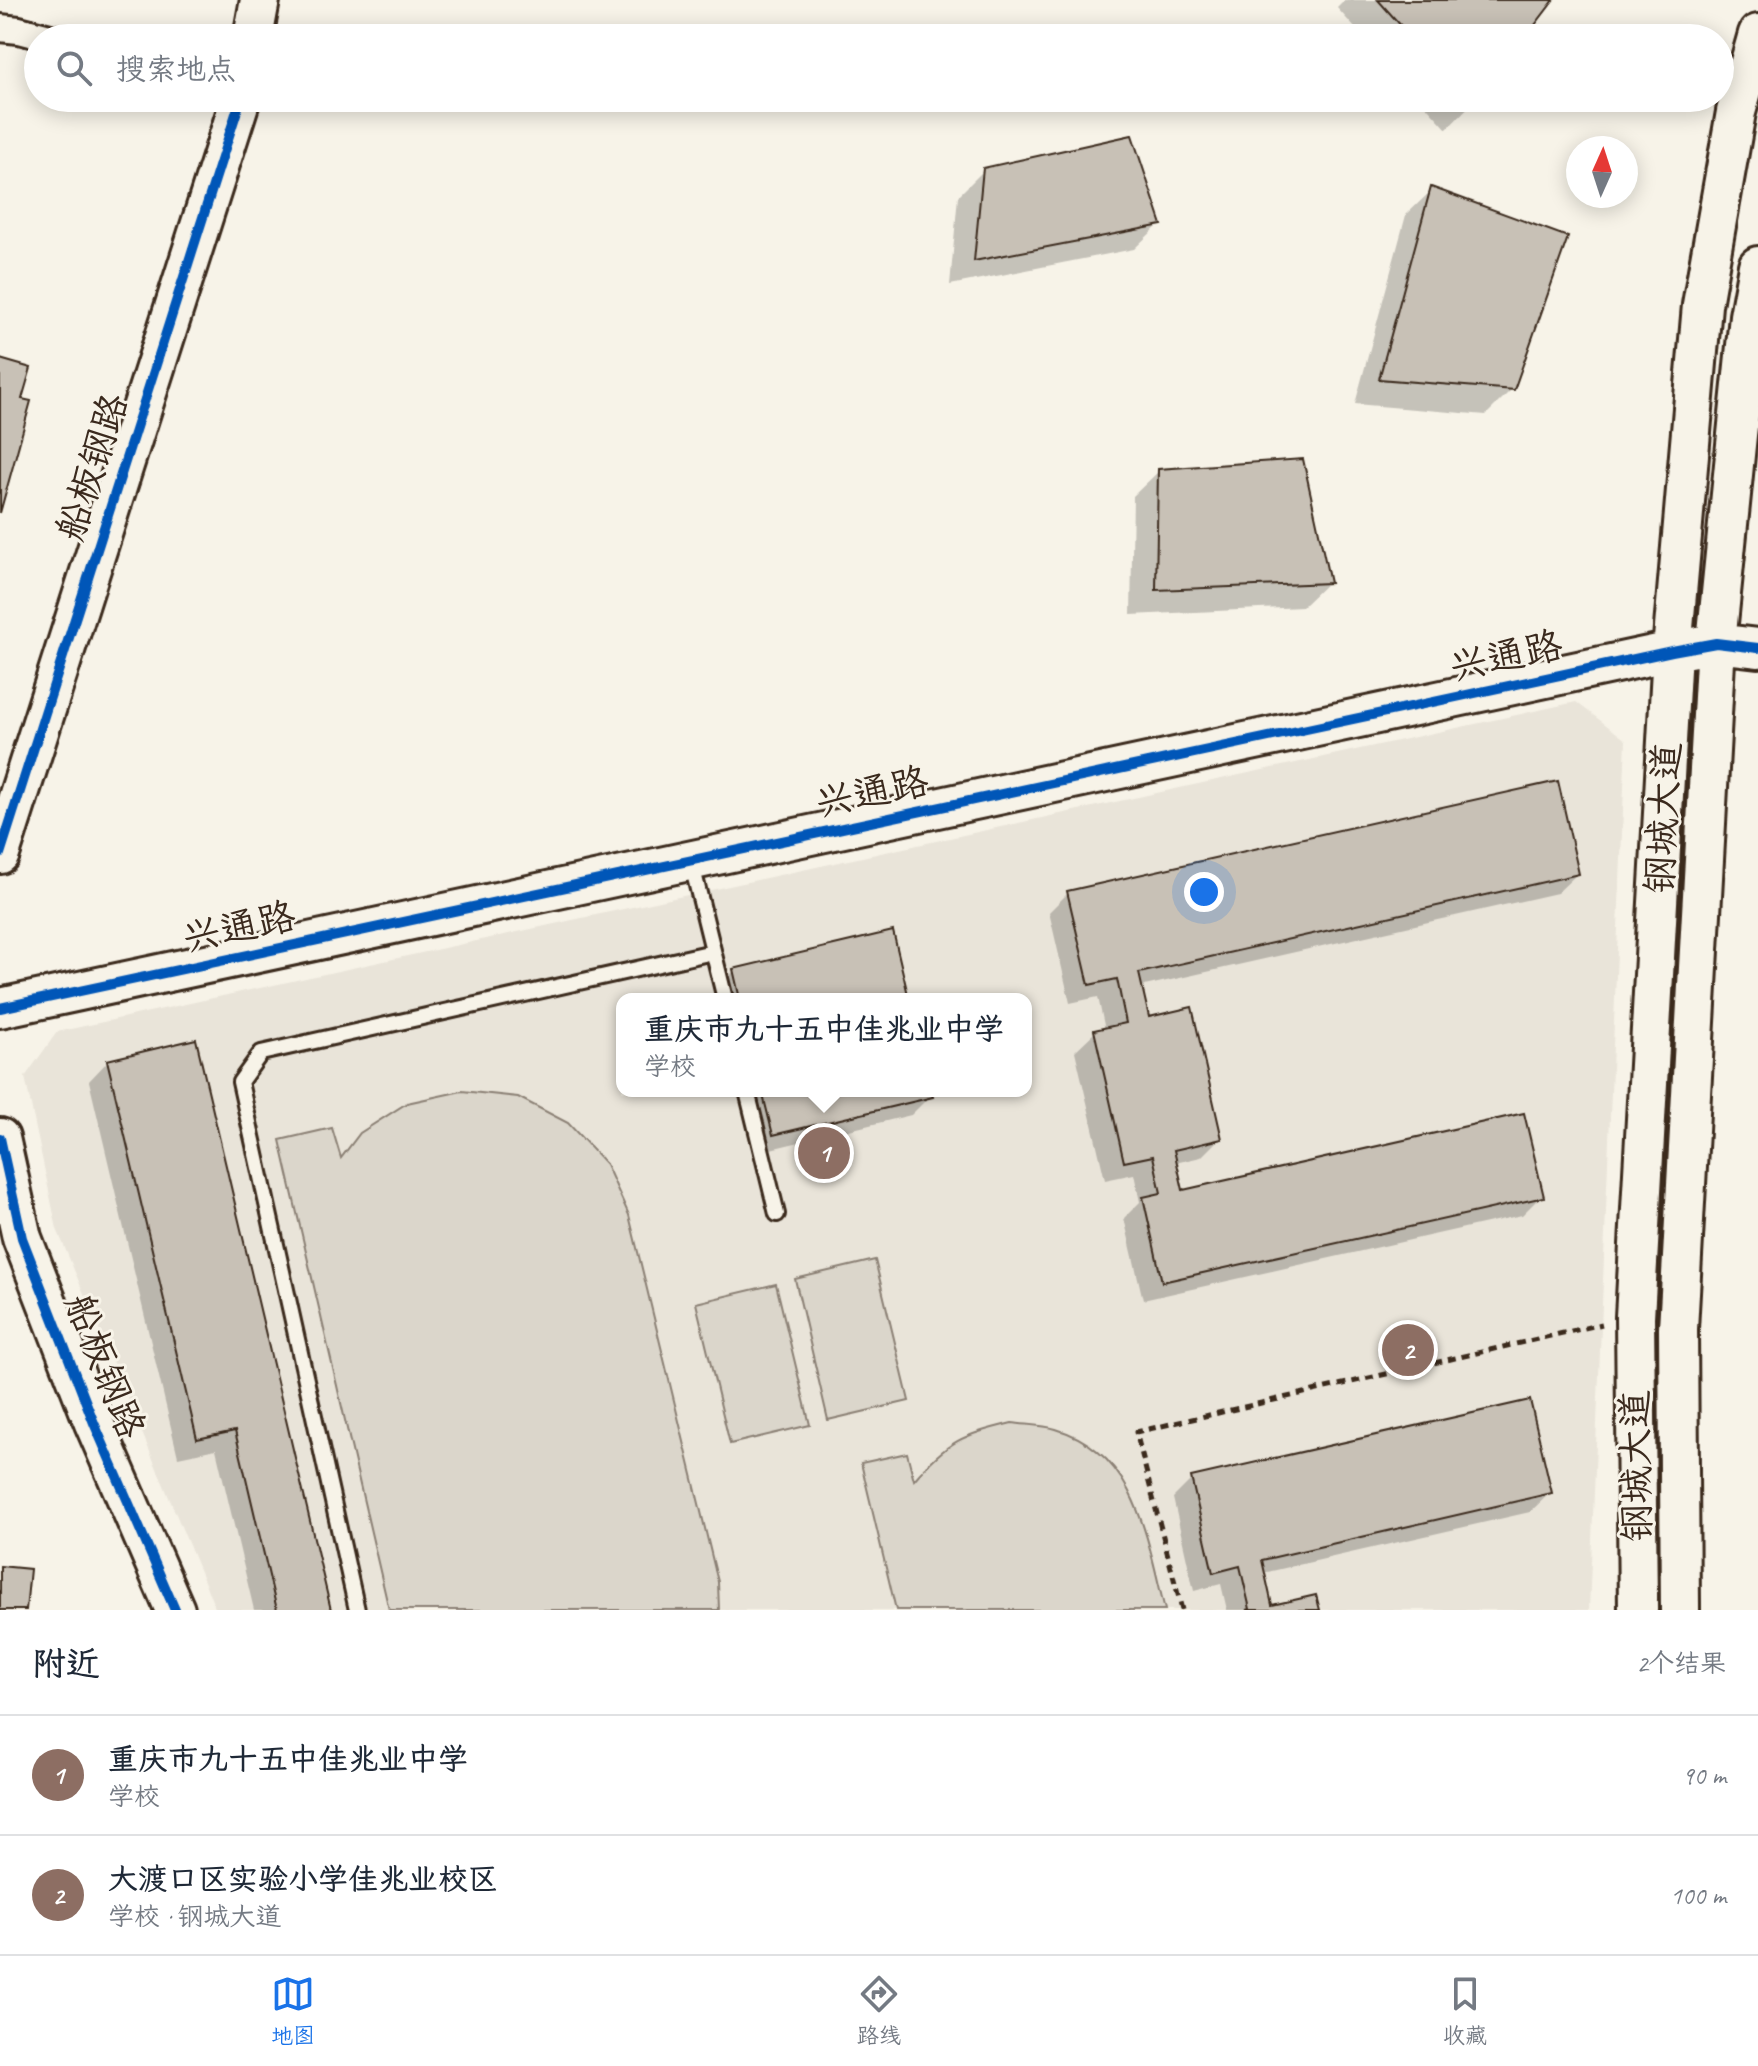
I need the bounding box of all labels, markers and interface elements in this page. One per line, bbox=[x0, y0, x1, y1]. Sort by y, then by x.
search box bbox=[24, 24, 1734, 112]
icon: search bbox=[52, 46, 96, 90]
text: 搜索地点 bbox=[116, 50, 236, 88]
north arrow bbox=[1566, 136, 1638, 208]
street label: 船板钢路 bbox=[46, 387, 138, 547]
street label: 兴通路 bbox=[1445, 621, 1567, 691]
street label: 钢城大道 bbox=[1636, 741, 1690, 895]
street label: 兴通路 bbox=[811, 757, 933, 827]
your location bbox=[1184, 872, 1224, 912]
street label: 兴通路 bbox=[178, 892, 300, 962]
popup bbox=[616, 993, 1032, 1097]
text: 重庆市九十五中佳兆业中学 bbox=[644, 1010, 1004, 1048]
text: 学校 bbox=[644, 1050, 696, 1083]
pin: 1 bbox=[798, 1123, 850, 1183]
street label: 船板钢路 bbox=[55, 1287, 155, 1445]
pin: 2 bbox=[1382, 1320, 1434, 1380]
street label: 钢城大道 bbox=[1611, 1390, 1661, 1542]
text: 附近 bbox=[32, 1642, 100, 1685]
text: 2个结果 bbox=[1636, 1647, 1726, 1680]
text: 重庆市九十五中佳兆业中学 bbox=[108, 1740, 468, 1778]
text: 1 bbox=[52, 1759, 64, 1792]
text: 90 m bbox=[1682, 1759, 1726, 1792]
text: 学校 bbox=[108, 1780, 160, 1813]
text: 大渡口区实验小学佳兆业校区 bbox=[108, 1860, 498, 1898]
text: 2 bbox=[52, 1879, 64, 1912]
text: 100 m bbox=[1670, 1879, 1726, 1912]
text: 学校 · 钢城大道 bbox=[108, 1900, 281, 1933]
tab: 地图 bbox=[271, 1972, 315, 2050]
tab: 路线 bbox=[857, 1972, 901, 2050]
tab: 收藏 bbox=[1443, 1972, 1487, 2050]

